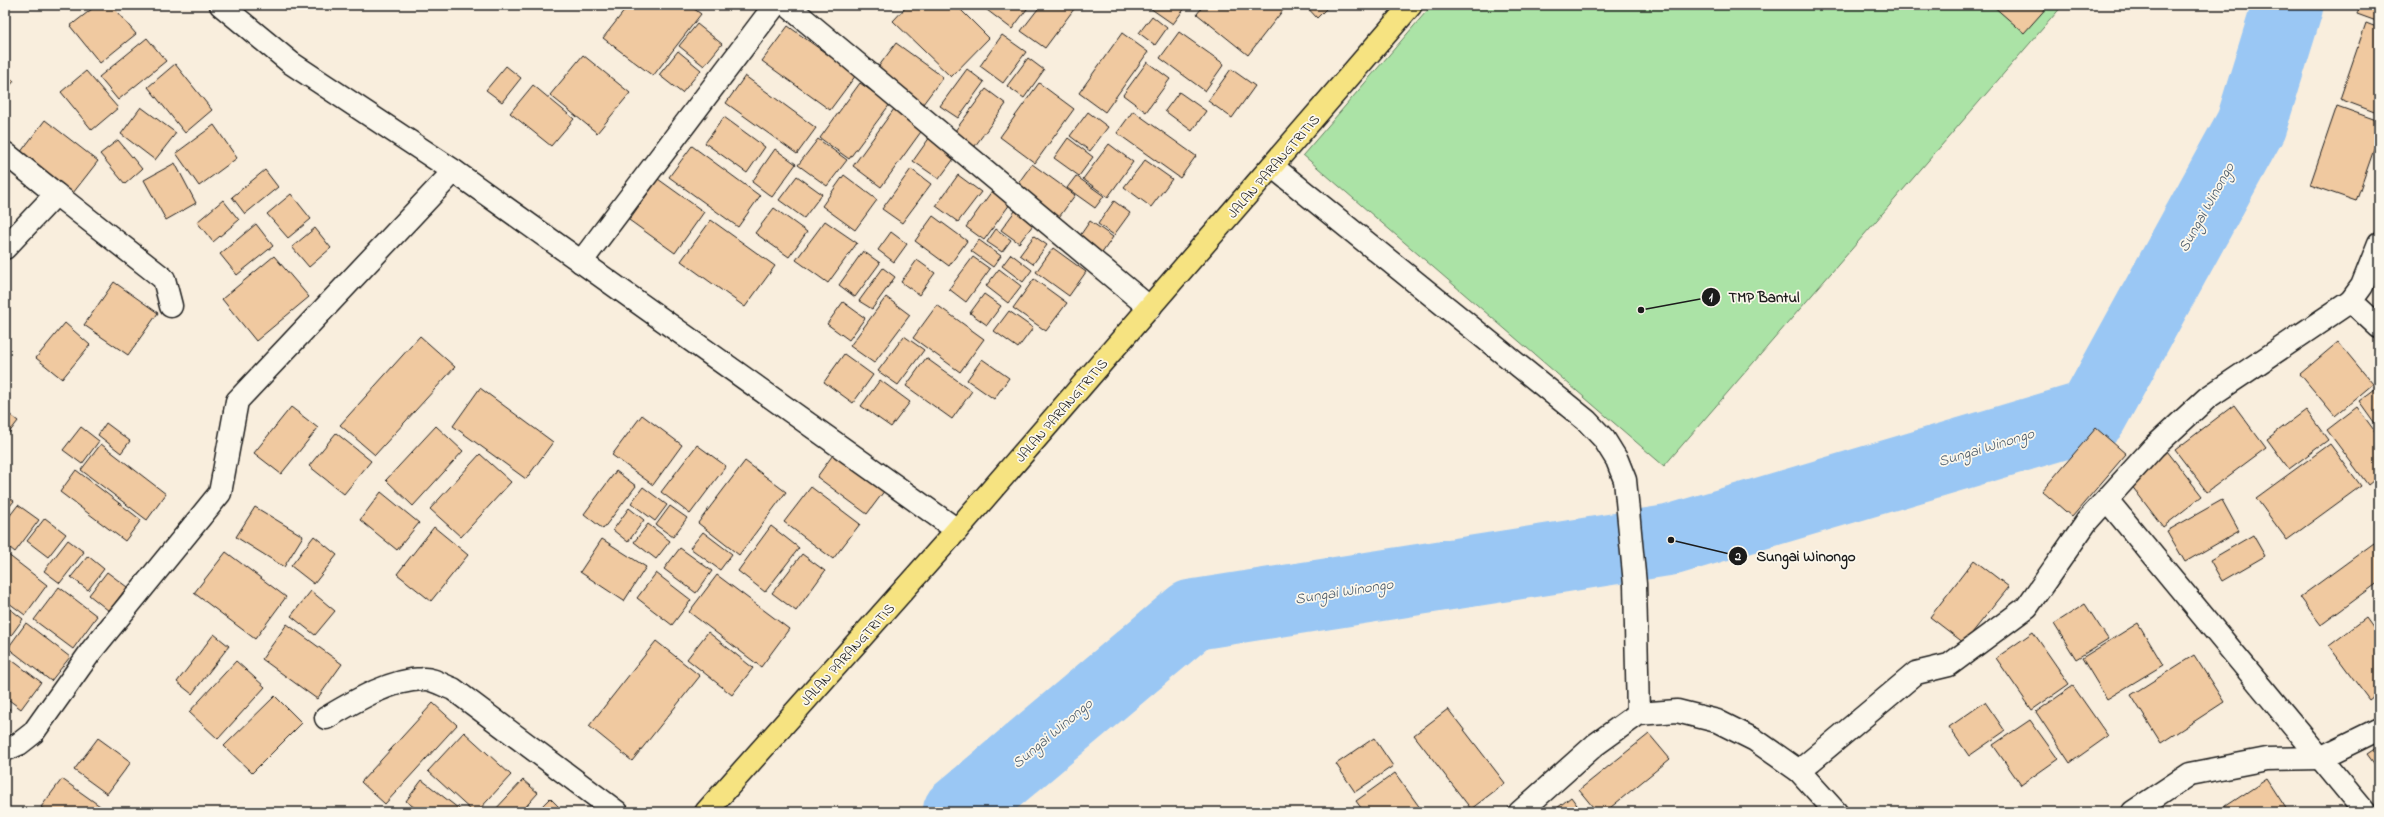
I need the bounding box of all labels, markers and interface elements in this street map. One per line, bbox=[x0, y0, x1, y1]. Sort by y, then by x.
street label: JALAN PARANGTRITIS bbox=[1223, 110, 1325, 224]
water label: Sungai Winongo bbox=[2173, 158, 2242, 257]
callout: TMP Bantul bbox=[1701, 283, 1808, 310]
text: TMP Bantul bbox=[1729, 287, 1800, 309]
text: 1 bbox=[1709, 289, 1713, 307]
street label: JALAN PARANGTRITIS bbox=[1011, 354, 1113, 468]
water label: Sungai Winongo bbox=[1936, 423, 2038, 474]
callout: Sungai Winongo bbox=[1728, 542, 1863, 569]
text: Sungai Winongo bbox=[1756, 546, 1856, 570]
text: 2 bbox=[1734, 548, 1741, 566]
water label: Sungai Winongo bbox=[1294, 573, 1396, 612]
street label: JALAN PARANGTRITIS bbox=[796, 599, 900, 711]
water label: Sungai Winongo bbox=[1008, 693, 1099, 775]

